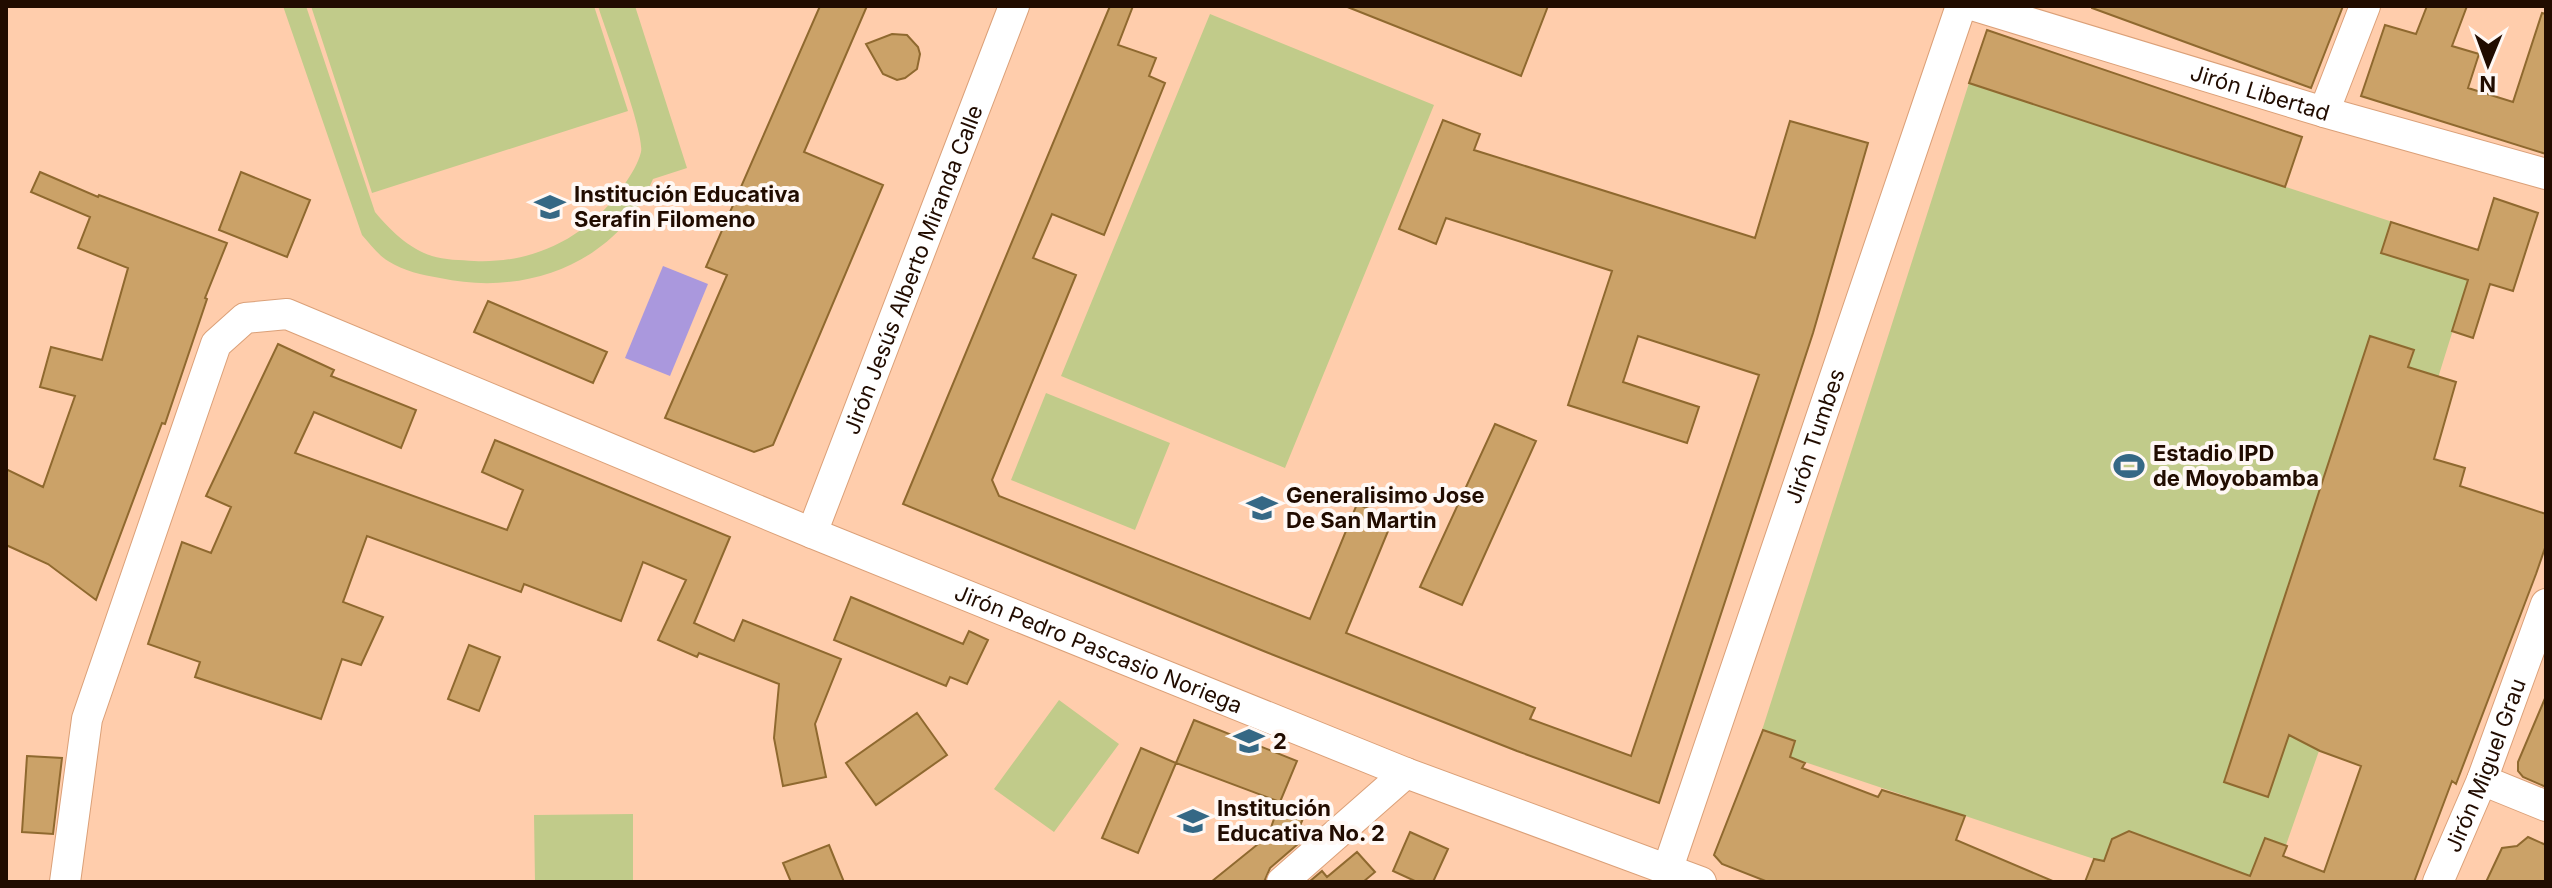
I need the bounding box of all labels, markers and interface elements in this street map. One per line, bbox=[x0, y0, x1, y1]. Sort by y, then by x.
north arrow bbox=[2448, 24, 2528, 104]
street label: Jirón Libertad bbox=[2187, 59, 2333, 126]
text: N bbox=[2479, 71, 2496, 97]
street label: Jirón Jesús Alberto Miranda Calle bbox=[838, 101, 988, 438]
place label: Institución Educativa Serafin Filomeno bbox=[574, 181, 800, 232]
school or university icon: Institución Educativa Serafin Filomeno bbox=[533, 190, 567, 224]
street label: Jirón Tumbes bbox=[1780, 365, 1850, 507]
place label: Estadio IPD de Moyobamba bbox=[2153, 440, 2319, 491]
sports icon: Estadio IPD de Moyobamba bbox=[2112, 449, 2146, 483]
place label: Generalisimo Jose De San Martin bbox=[1286, 482, 1485, 533]
school or university icon: Generalisimo Jose De San Martin bbox=[1245, 491, 1279, 525]
street label: Jirón Pedro Pascasio Noriega bbox=[951, 579, 1246, 718]
street label: Jirón Miguel Grau bbox=[2439, 675, 2531, 856]
school or university icon: 2 bbox=[1232, 724, 1266, 758]
place label: 2 bbox=[1273, 728, 1287, 754]
place label: Institución Educativa No. 2 bbox=[1217, 795, 1385, 846]
school or university icon: Institución Educativa No. 2 bbox=[1176, 804, 1210, 838]

